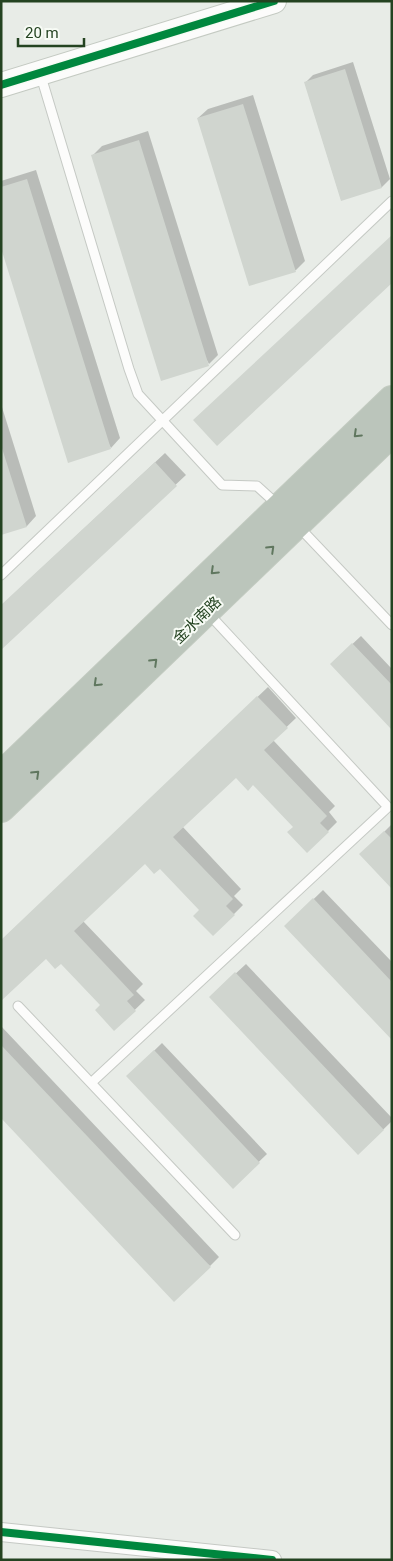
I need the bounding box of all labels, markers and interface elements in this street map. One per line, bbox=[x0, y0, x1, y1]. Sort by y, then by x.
scale bar bbox=[18, 15, 84, 47]
text: 20 m bbox=[25, 24, 59, 42]
one-way arrow bbox=[353, 428, 362, 437]
one-way arrow bbox=[265, 546, 274, 555]
one-way arrow bbox=[211, 565, 220, 574]
street label: 金水南路 bbox=[169, 593, 225, 647]
one-way arrow bbox=[148, 658, 157, 667]
one-way arrow bbox=[94, 678, 103, 687]
one-way arrow bbox=[31, 771, 40, 780]

